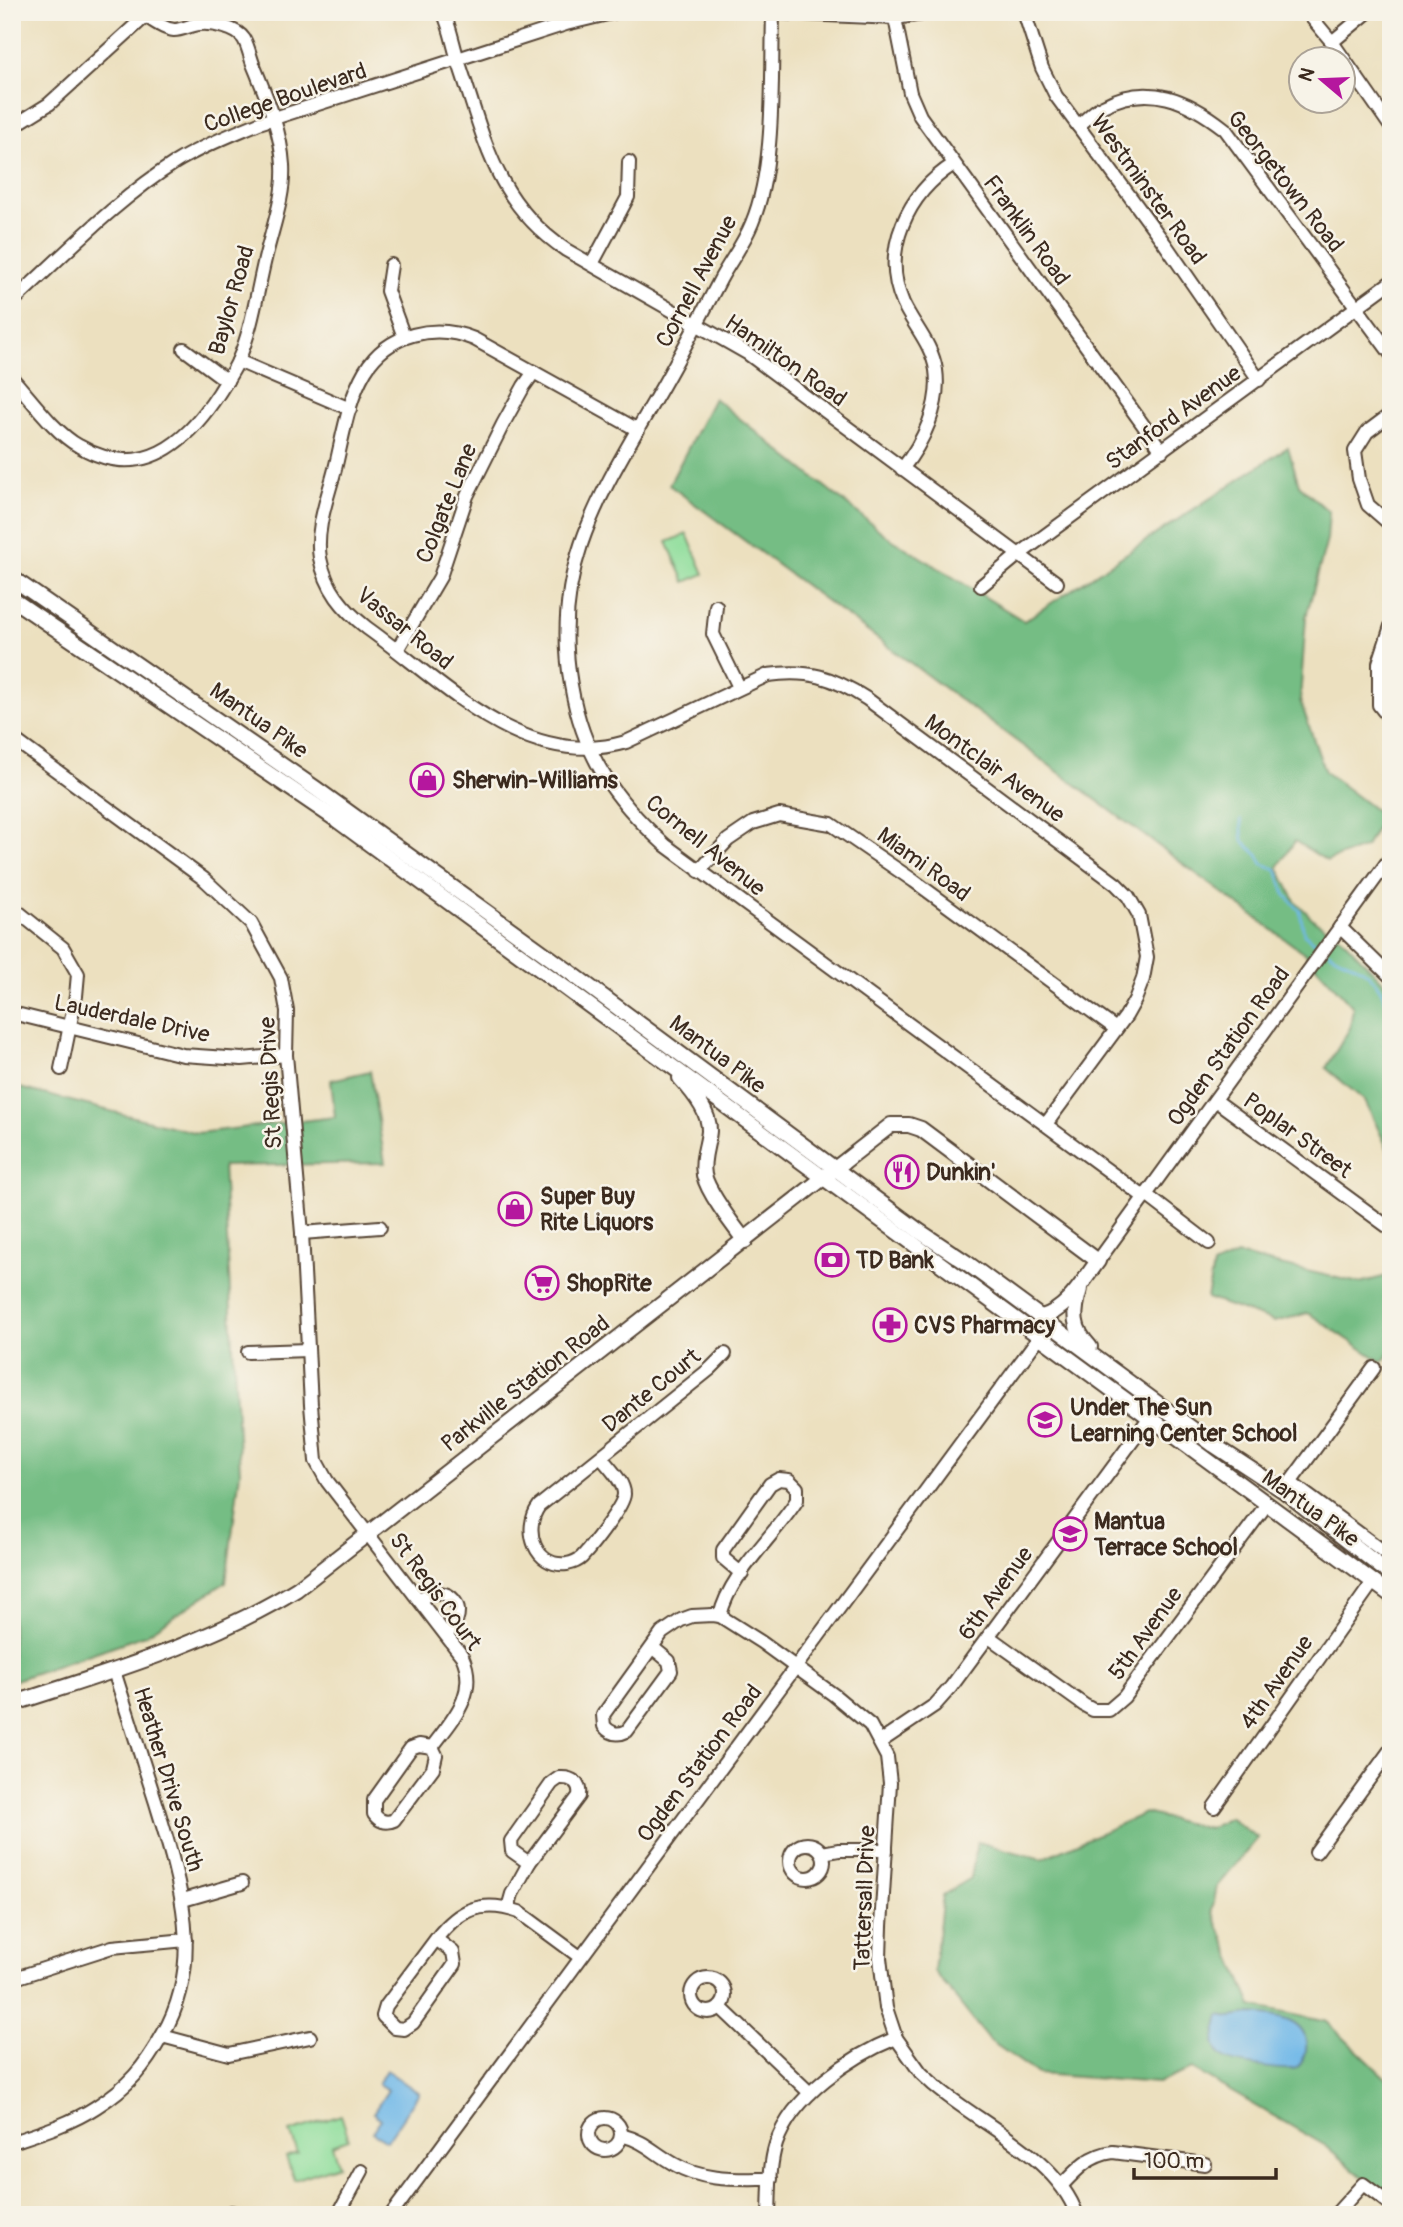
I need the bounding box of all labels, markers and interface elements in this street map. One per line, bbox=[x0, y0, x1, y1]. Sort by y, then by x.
north arrow bbox=[1288, 46, 1358, 116]
street label: College Boulevard bbox=[200, 56, 371, 139]
text: N bbox=[1293, 65, 1320, 85]
street label: Georgetown Road bbox=[1221, 104, 1350, 258]
street label: Westminster Road bbox=[1084, 108, 1213, 270]
street label: Franklin Road bbox=[977, 169, 1076, 291]
street label: Cornell Avenue bbox=[649, 210, 744, 352]
street label: Baylor Road bbox=[202, 242, 261, 358]
street label: Hamilton Road bbox=[719, 308, 852, 413]
street label: Stanford Avenue bbox=[1100, 358, 1247, 476]
street label: Colgate Lane bbox=[409, 438, 484, 567]
street label: Vassar Road bbox=[350, 580, 459, 676]
street label: Mantua Pike bbox=[204, 676, 314, 765]
street label: Montclair Avenue bbox=[919, 708, 1071, 829]
shop icon: Sherwin-Williams bbox=[408, 761, 446, 799]
place label: Sherwin-Williams bbox=[452, 766, 619, 795]
street label: Cornell Avenue bbox=[640, 788, 772, 903]
street label: Miami Road bbox=[871, 821, 976, 908]
street label: Ogden Station Road bbox=[1161, 961, 1296, 1132]
street label: Lauderdale Drive bbox=[51, 988, 213, 1049]
street label: Mantua Pike bbox=[664, 1009, 772, 1101]
street label: St Regis Drive bbox=[253, 1015, 288, 1150]
street label: Poplar Street bbox=[1237, 1086, 1359, 1185]
restaurant icon: Dunkin' bbox=[883, 1153, 921, 1191]
place label: Dunkin' bbox=[926, 1158, 996, 1187]
place label: Super Buy Rite Liquors bbox=[540, 1182, 654, 1237]
shop icon: Super Buy Rite Liquors bbox=[496, 1190, 534, 1228]
bank icon: TD Bank bbox=[813, 1241, 851, 1279]
place label: TD Bank bbox=[855, 1246, 934, 1275]
supermarket icon: ShopRite bbox=[523, 1264, 561, 1302]
place label: ShopRite bbox=[566, 1269, 652, 1298]
pharmacy icon: CVS Pharmacy bbox=[871, 1306, 909, 1344]
street label: Parkville Station Road bbox=[435, 1309, 615, 1458]
place label: CVS Pharmacy bbox=[914, 1311, 1056, 1340]
street label: Dante Court bbox=[596, 1341, 707, 1439]
place label: Under The Sun Learning Center School bbox=[1070, 1393, 1297, 1448]
school or university icon: Under The Sun Learning Center School bbox=[1026, 1401, 1064, 1439]
street label: Mantua Pike bbox=[1256, 1463, 1366, 1554]
place label: Mantua Terrace School bbox=[1093, 1507, 1238, 1562]
school or university icon: Mantua Terrace School bbox=[1051, 1515, 1089, 1553]
street label: St Regis Court bbox=[383, 1527, 489, 1657]
street label: 6th Avenue bbox=[952, 1540, 1040, 1646]
street label: 5th Avenue bbox=[1102, 1580, 1189, 1686]
street label: 4th Avenue bbox=[1233, 1629, 1320, 1735]
street label: Ogden Station Road bbox=[631, 1679, 768, 1848]
street label: Heather Drive South bbox=[127, 1684, 210, 1875]
street label: Tattersall Drive bbox=[847, 1824, 882, 1971]
scale bar bbox=[1134, 2136, 1275, 2180]
text: 100 m bbox=[1144, 2148, 1204, 2175]

